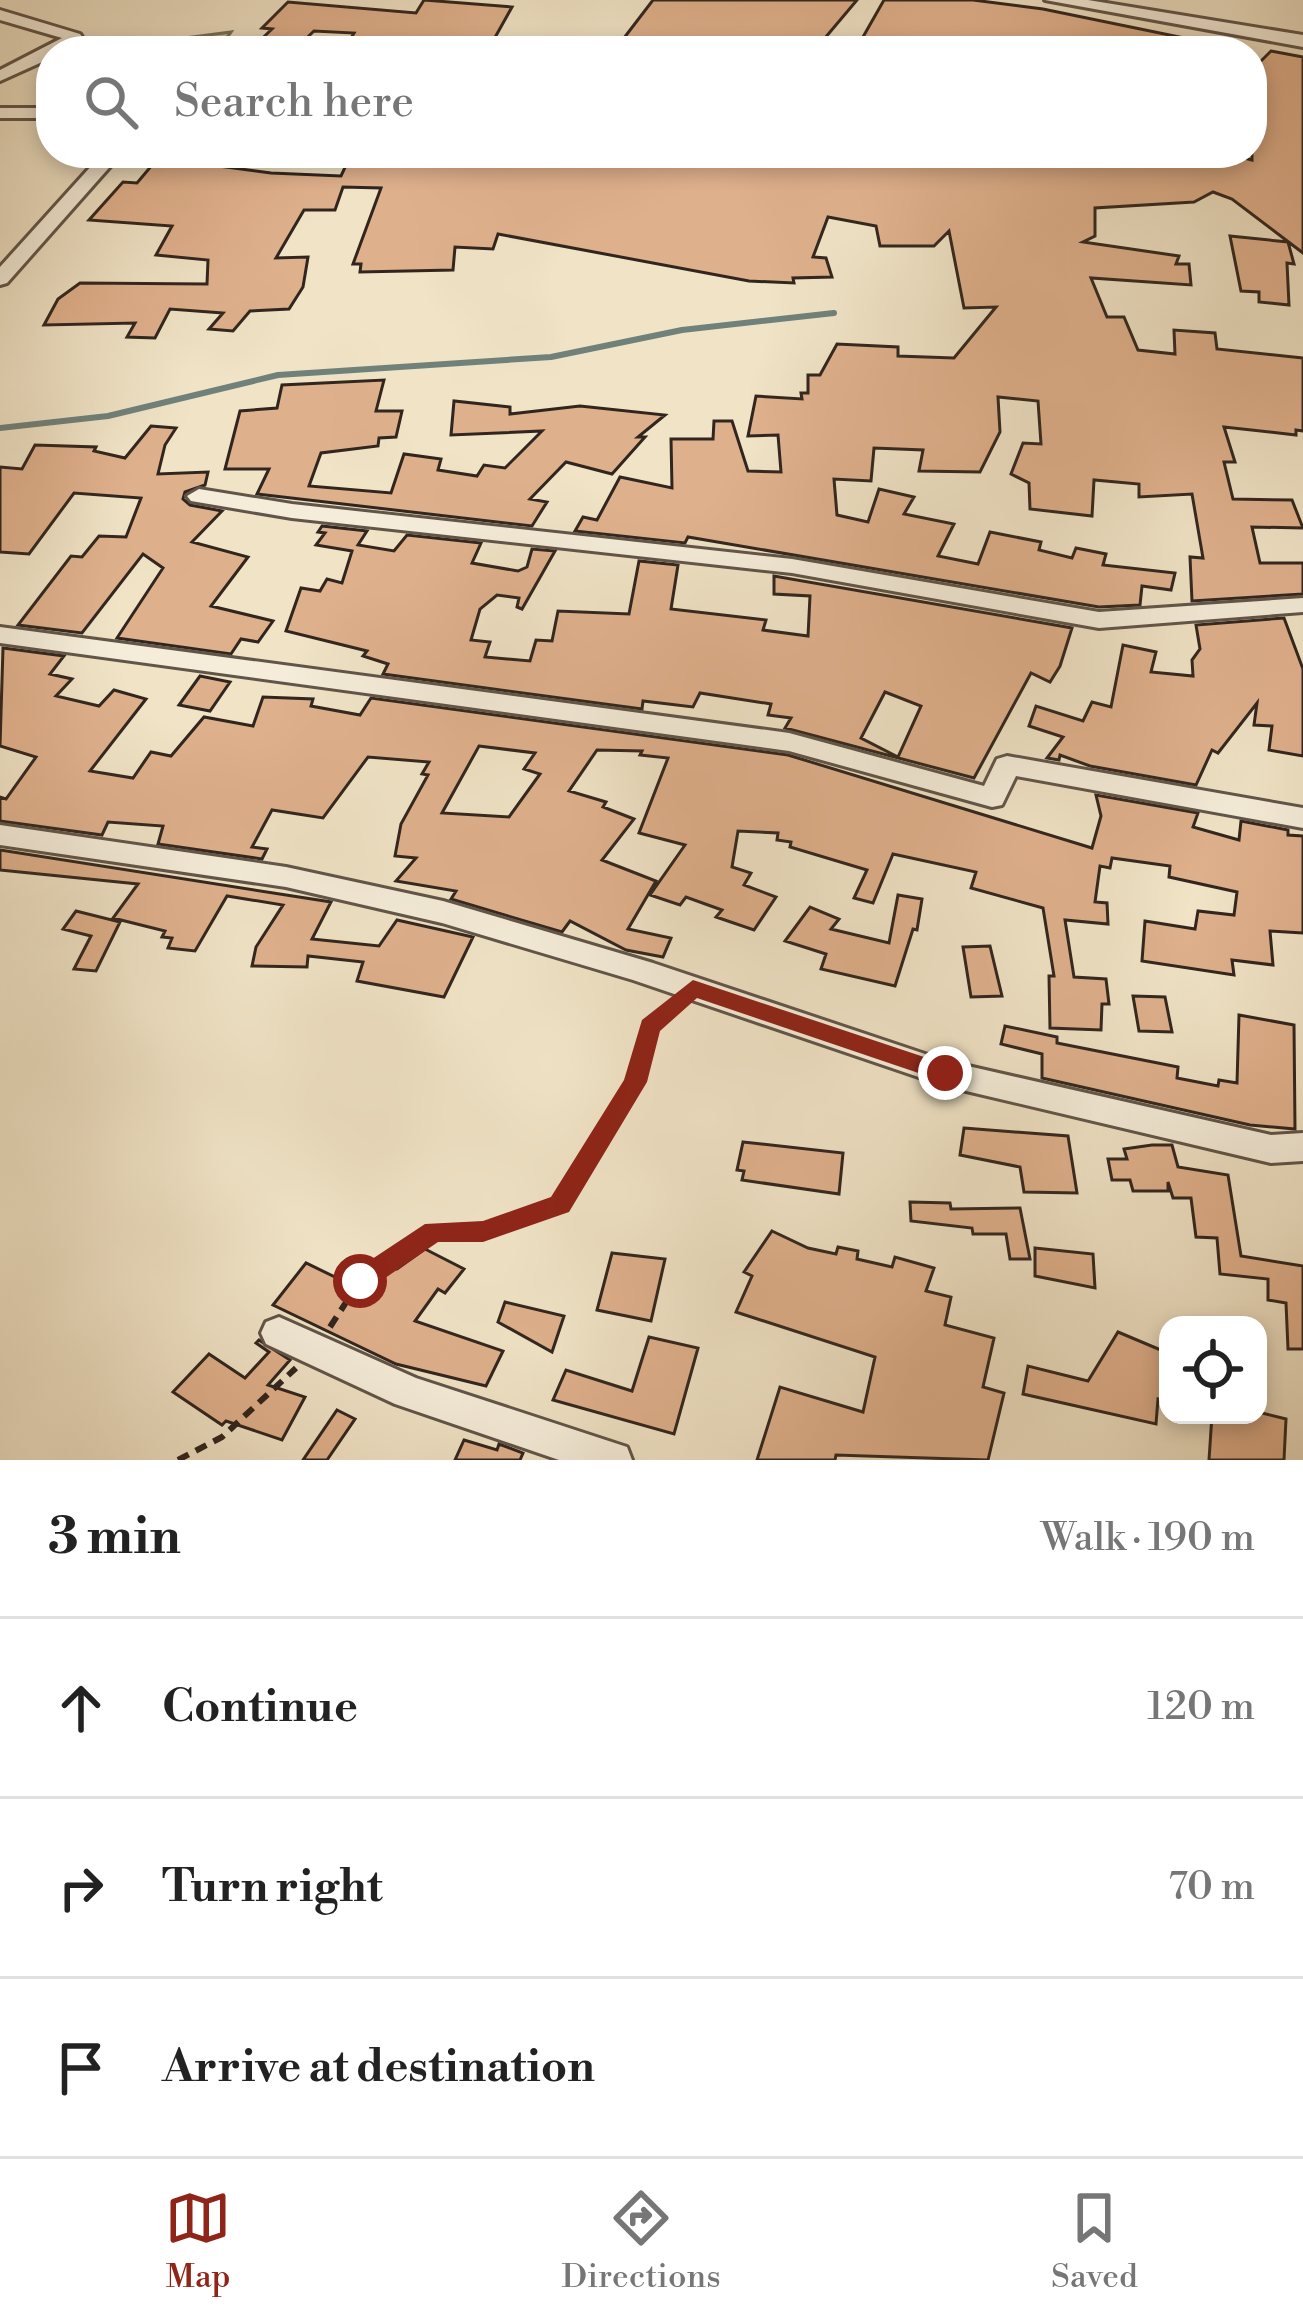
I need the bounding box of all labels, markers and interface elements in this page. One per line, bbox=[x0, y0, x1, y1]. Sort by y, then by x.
search box bbox=[36, 36, 1267, 168]
icon: search bbox=[78, 69, 144, 135]
text: Search here bbox=[174, 74, 414, 131]
route end bbox=[918, 1046, 972, 1100]
route start bbox=[333, 1254, 387, 1308]
map controls bbox=[1159, 1316, 1267, 1424]
button: locate bbox=[1159, 1316, 1267, 1424]
text: 3 min bbox=[48, 1506, 181, 1570]
text: Walk · 190 m bbox=[1041, 1514, 1255, 1563]
icon: ahead bbox=[48, 1675, 114, 1741]
text: Continue bbox=[162, 1679, 358, 1736]
text: 120 m bbox=[1147, 1683, 1255, 1732]
icon: right bbox=[48, 1855, 114, 1921]
text: Turn right bbox=[162, 1859, 383, 1916]
text: 70 m bbox=[1168, 1863, 1255, 1912]
icon: arrive bbox=[48, 2035, 114, 2101]
text: Arrive at destination bbox=[162, 2039, 595, 2096]
tab: Map bbox=[165, 2185, 231, 2298]
tab: Directions bbox=[562, 2185, 721, 2298]
tab: Saved bbox=[1051, 2185, 1138, 2298]

